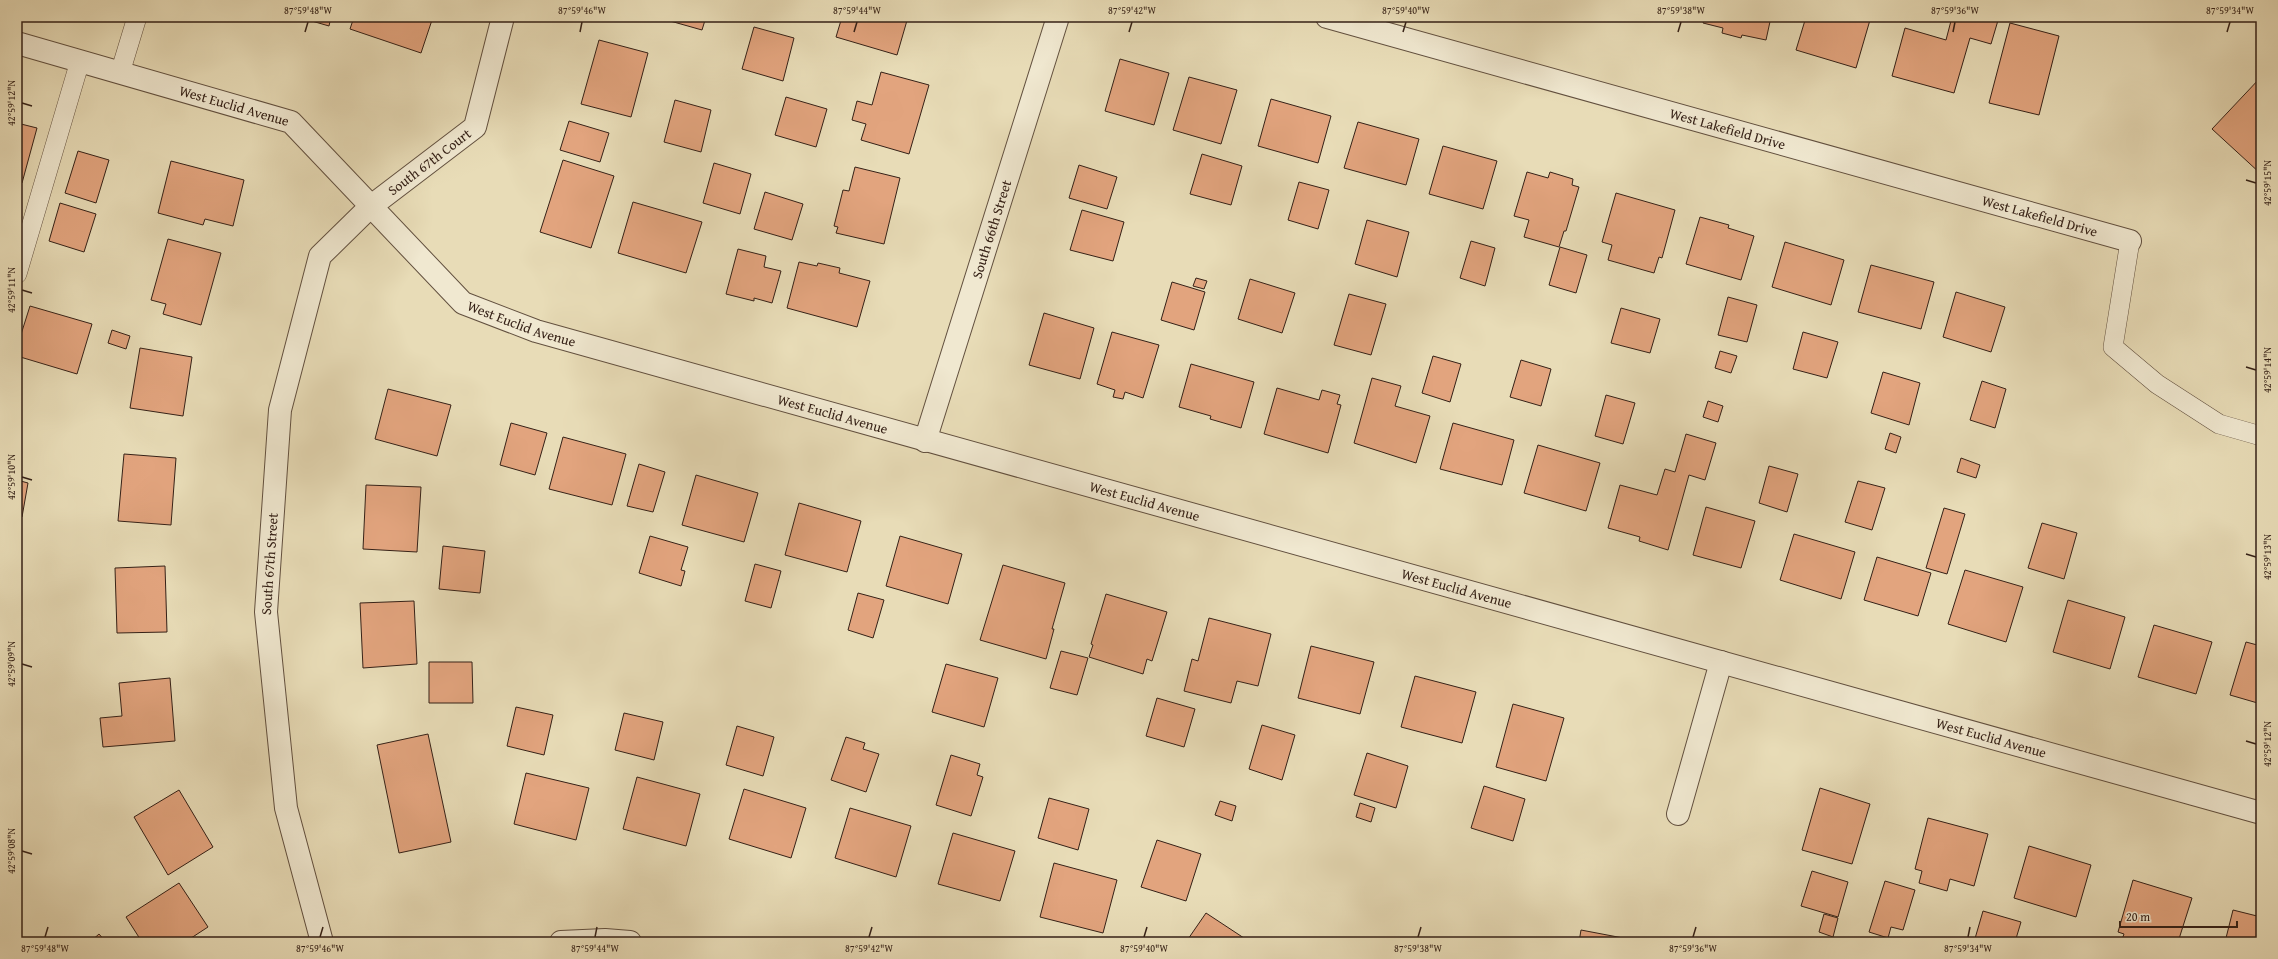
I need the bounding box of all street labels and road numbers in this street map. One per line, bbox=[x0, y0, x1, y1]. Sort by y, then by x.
street label: West Euclid Avenue bbox=[177, 80, 292, 131]
street label: West Lakefield Drive bbox=[1668, 103, 1788, 155]
street label: South 67th Court bbox=[384, 123, 475, 200]
street label: South 66th Street bbox=[967, 177, 1016, 281]
street label: West Lakefield Drive bbox=[1980, 190, 2100, 242]
street label: West Euclid Avenue bbox=[464, 296, 578, 352]
street label: West Euclid Avenue bbox=[775, 389, 890, 439]
street label: West Euclid Avenue bbox=[1087, 476, 1203, 526]
street label: South 67th Street bbox=[256, 512, 283, 616]
street label: West Euclid Avenue bbox=[1399, 563, 1515, 613]
street label: West Euclid Avenue bbox=[1934, 713, 2049, 763]

